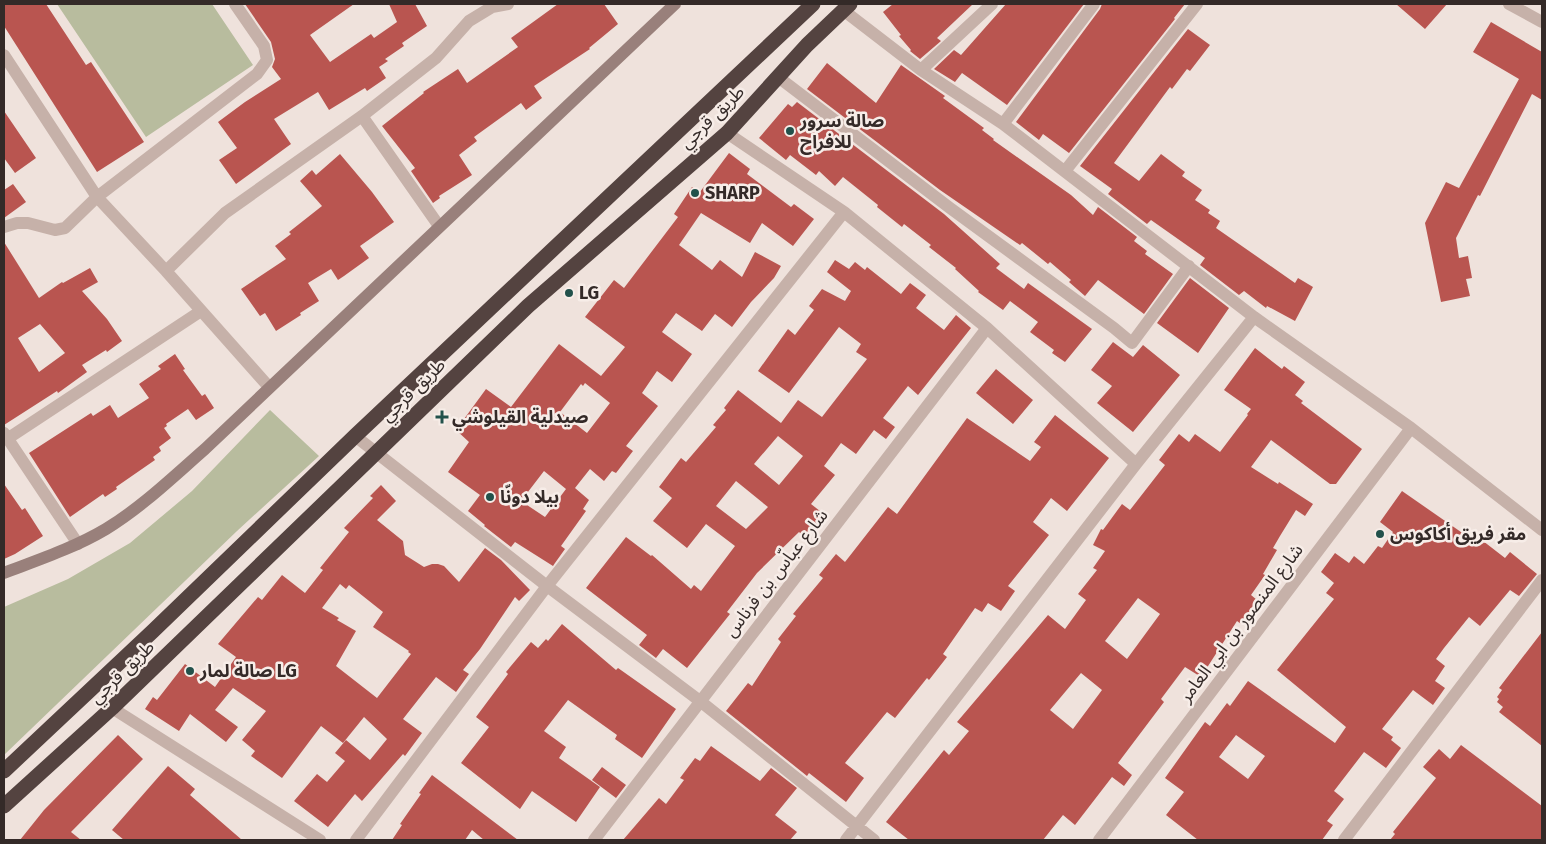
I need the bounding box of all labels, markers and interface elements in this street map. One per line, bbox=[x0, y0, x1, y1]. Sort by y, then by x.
street label: طريق قرجي bbox=[675, 81, 751, 155]
place label: صالة سرور للافراح bbox=[799, 110, 884, 155]
marker: صالة سرور للافراح bbox=[784, 125, 796, 137]
place label: SHARP bbox=[705, 182, 760, 204]
marker: SHARP bbox=[689, 187, 701, 199]
place label: LG bbox=[579, 282, 599, 304]
marker: LG bbox=[563, 287, 575, 299]
street label: طريق قرجي bbox=[376, 354, 452, 428]
place label: صيدلية القيلوشي bbox=[452, 406, 588, 431]
marker: صيدلية القيلوشي bbox=[436, 411, 448, 423]
place label: بيلا دونّا bbox=[500, 484, 559, 508]
marker: بيلا دونّا bbox=[484, 491, 496, 503]
street label: شارع عباّس بن فرناس bbox=[716, 503, 835, 643]
place label: مقر فريق أكاكوس bbox=[1390, 521, 1526, 545]
marker: مقر فريق أكاكوس bbox=[1374, 528, 1386, 540]
street label: شارع المنصور بن ابي العامر bbox=[1174, 540, 1310, 709]
street label: طريق قرجي bbox=[85, 636, 161, 710]
place label: صالة لمار LG bbox=[199, 660, 297, 682]
marker: صالة لمار LG bbox=[184, 665, 196, 677]

